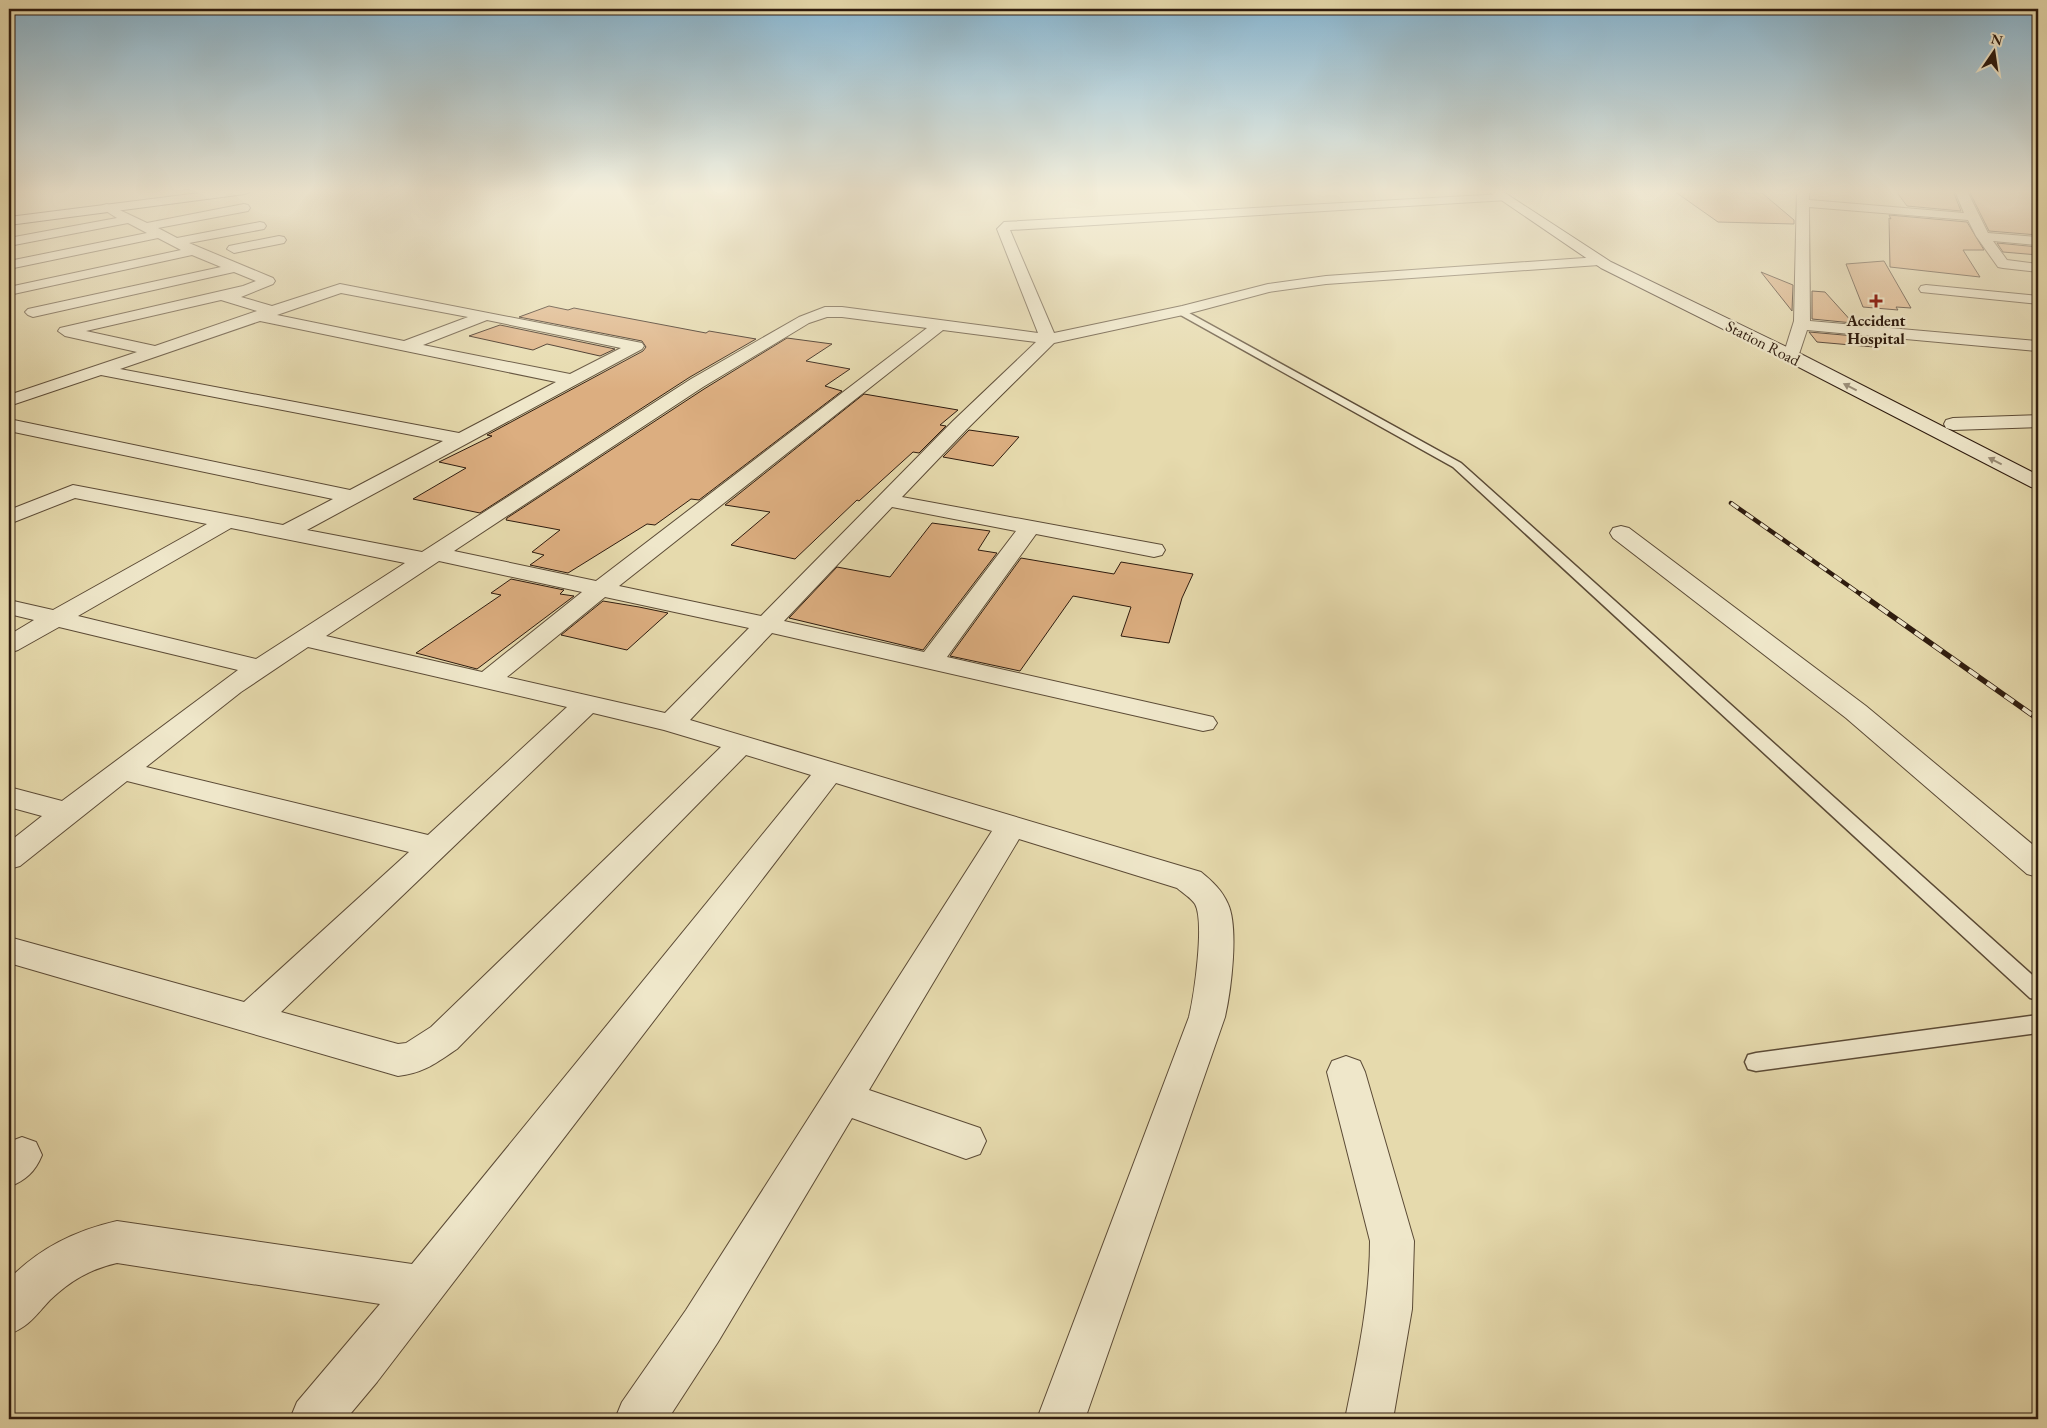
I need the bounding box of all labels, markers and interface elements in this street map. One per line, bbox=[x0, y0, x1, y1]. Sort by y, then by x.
north arrow bbox=[1970, 28, 2020, 78]
text: N bbox=[1989, 29, 2005, 50]
marker: Accident Hospital bbox=[1869, 294, 1883, 308]
place label: Accident Hospital bbox=[1845, 310, 1906, 349]
street label: Station Road bbox=[1722, 315, 1805, 371]
one-way arrow bbox=[1843, 383, 1857, 391]
one-way arrow bbox=[1988, 457, 2002, 465]

